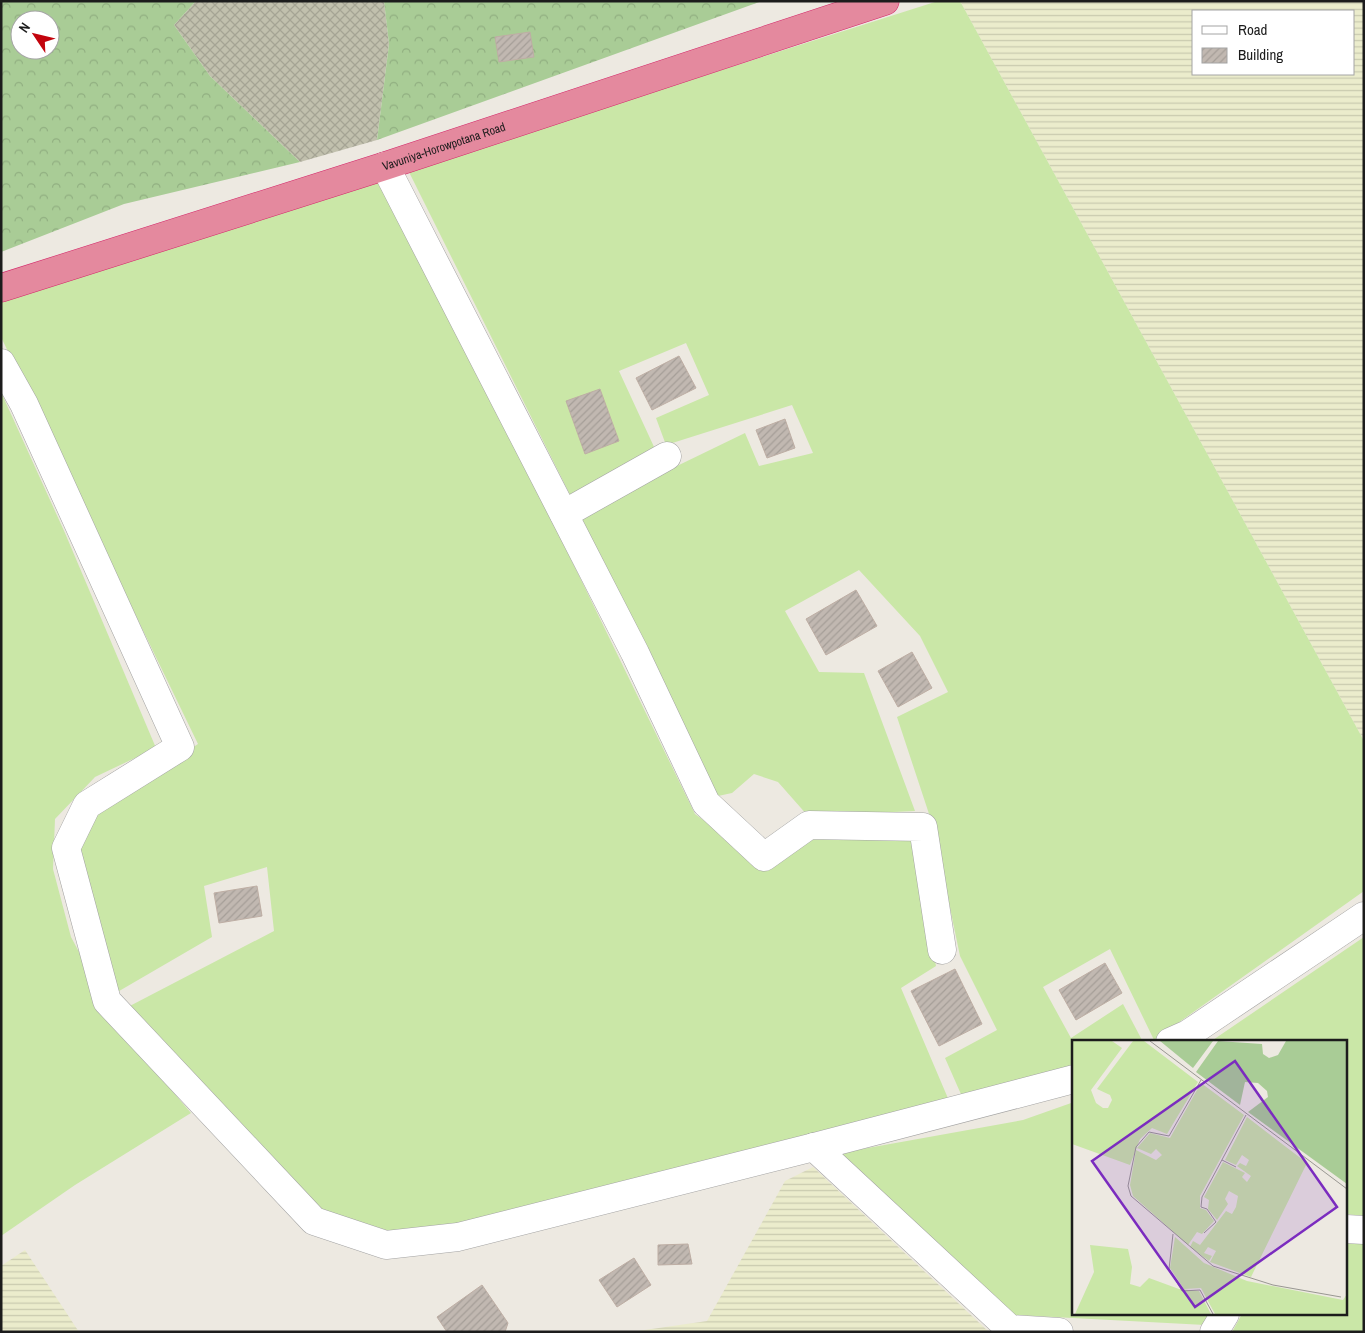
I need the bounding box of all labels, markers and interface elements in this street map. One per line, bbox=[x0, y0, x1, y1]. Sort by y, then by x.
north arrow bbox=[10, 10, 60, 60]
legend bbox=[1192, 10, 1355, 75]
text: N bbox=[15, 19, 34, 36]
text: Road bbox=[1238, 19, 1267, 40]
text: Building bbox=[1238, 44, 1283, 65]
street label: Vavuniya-Horowpotana Road bbox=[380, 119, 508, 174]
inset map bbox=[1072, 1040, 1348, 1316]

